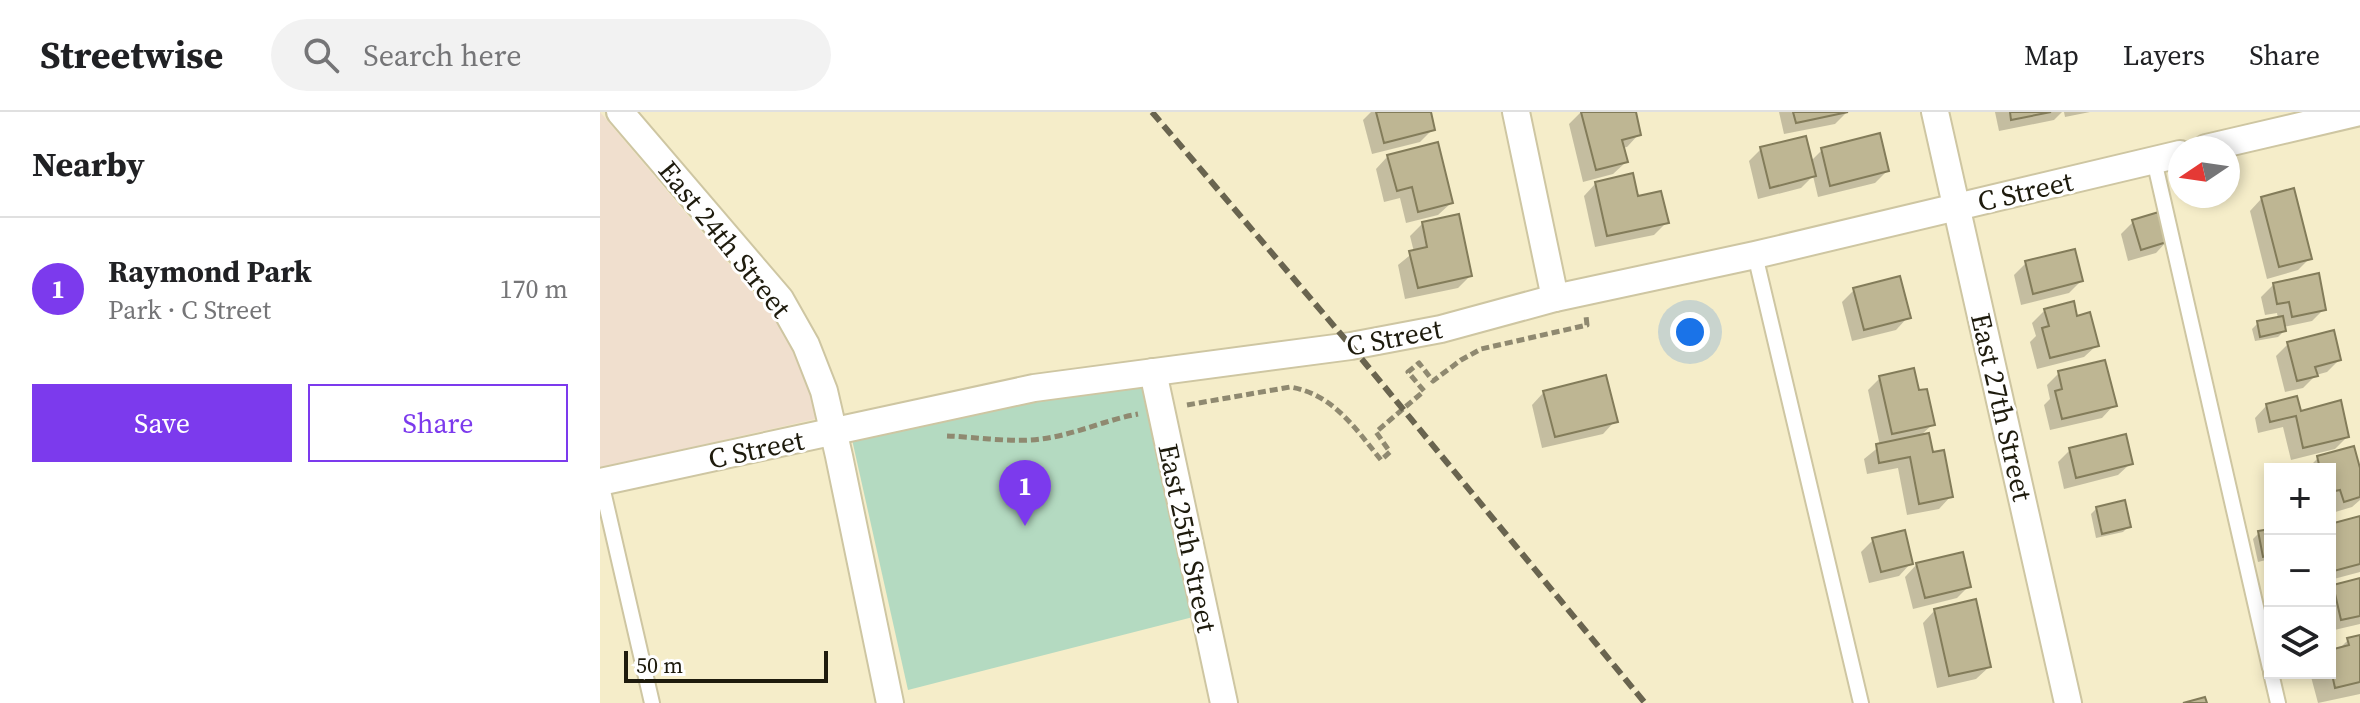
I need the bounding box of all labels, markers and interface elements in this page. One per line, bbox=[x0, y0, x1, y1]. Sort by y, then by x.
search box bbox=[271, 19, 831, 91]
text: Streetwise bbox=[40, 29, 223, 81]
icon: search bbox=[299, 33, 343, 77]
text: Search here bbox=[363, 35, 522, 76]
text: Map bbox=[2024, 36, 2079, 74]
text: Layers bbox=[2123, 36, 2205, 74]
text: Share bbox=[2249, 36, 2320, 74]
north arrow bbox=[2168, 136, 2240, 208]
text: Nearby bbox=[32, 141, 145, 187]
street label: East 24th Street bbox=[650, 153, 801, 326]
street label: C Street bbox=[1974, 161, 2077, 220]
text: Raymond Park bbox=[108, 251, 312, 292]
text: 1 bbox=[51, 271, 65, 307]
text: 170 m bbox=[500, 271, 568, 307]
text: Park · C Street bbox=[108, 292, 271, 328]
street label: C Street bbox=[1343, 309, 1446, 365]
street label: East 27th Street bbox=[1962, 309, 2042, 506]
your location bbox=[1670, 312, 1710, 352]
button: Save bbox=[32, 384, 292, 462]
button: Share bbox=[308, 384, 568, 462]
street label: C Street bbox=[705, 420, 808, 478]
street label: East 25th Street bbox=[1149, 440, 1227, 637]
pin: 1 bbox=[999, 460, 1051, 526]
map controls bbox=[2264, 463, 2336, 679]
button: + bbox=[2264, 463, 2336, 535]
button: − bbox=[2264, 535, 2336, 607]
button: layers bbox=[2264, 607, 2336, 679]
scale bar bbox=[624, 647, 828, 683]
text: 50 m bbox=[636, 650, 683, 680]

